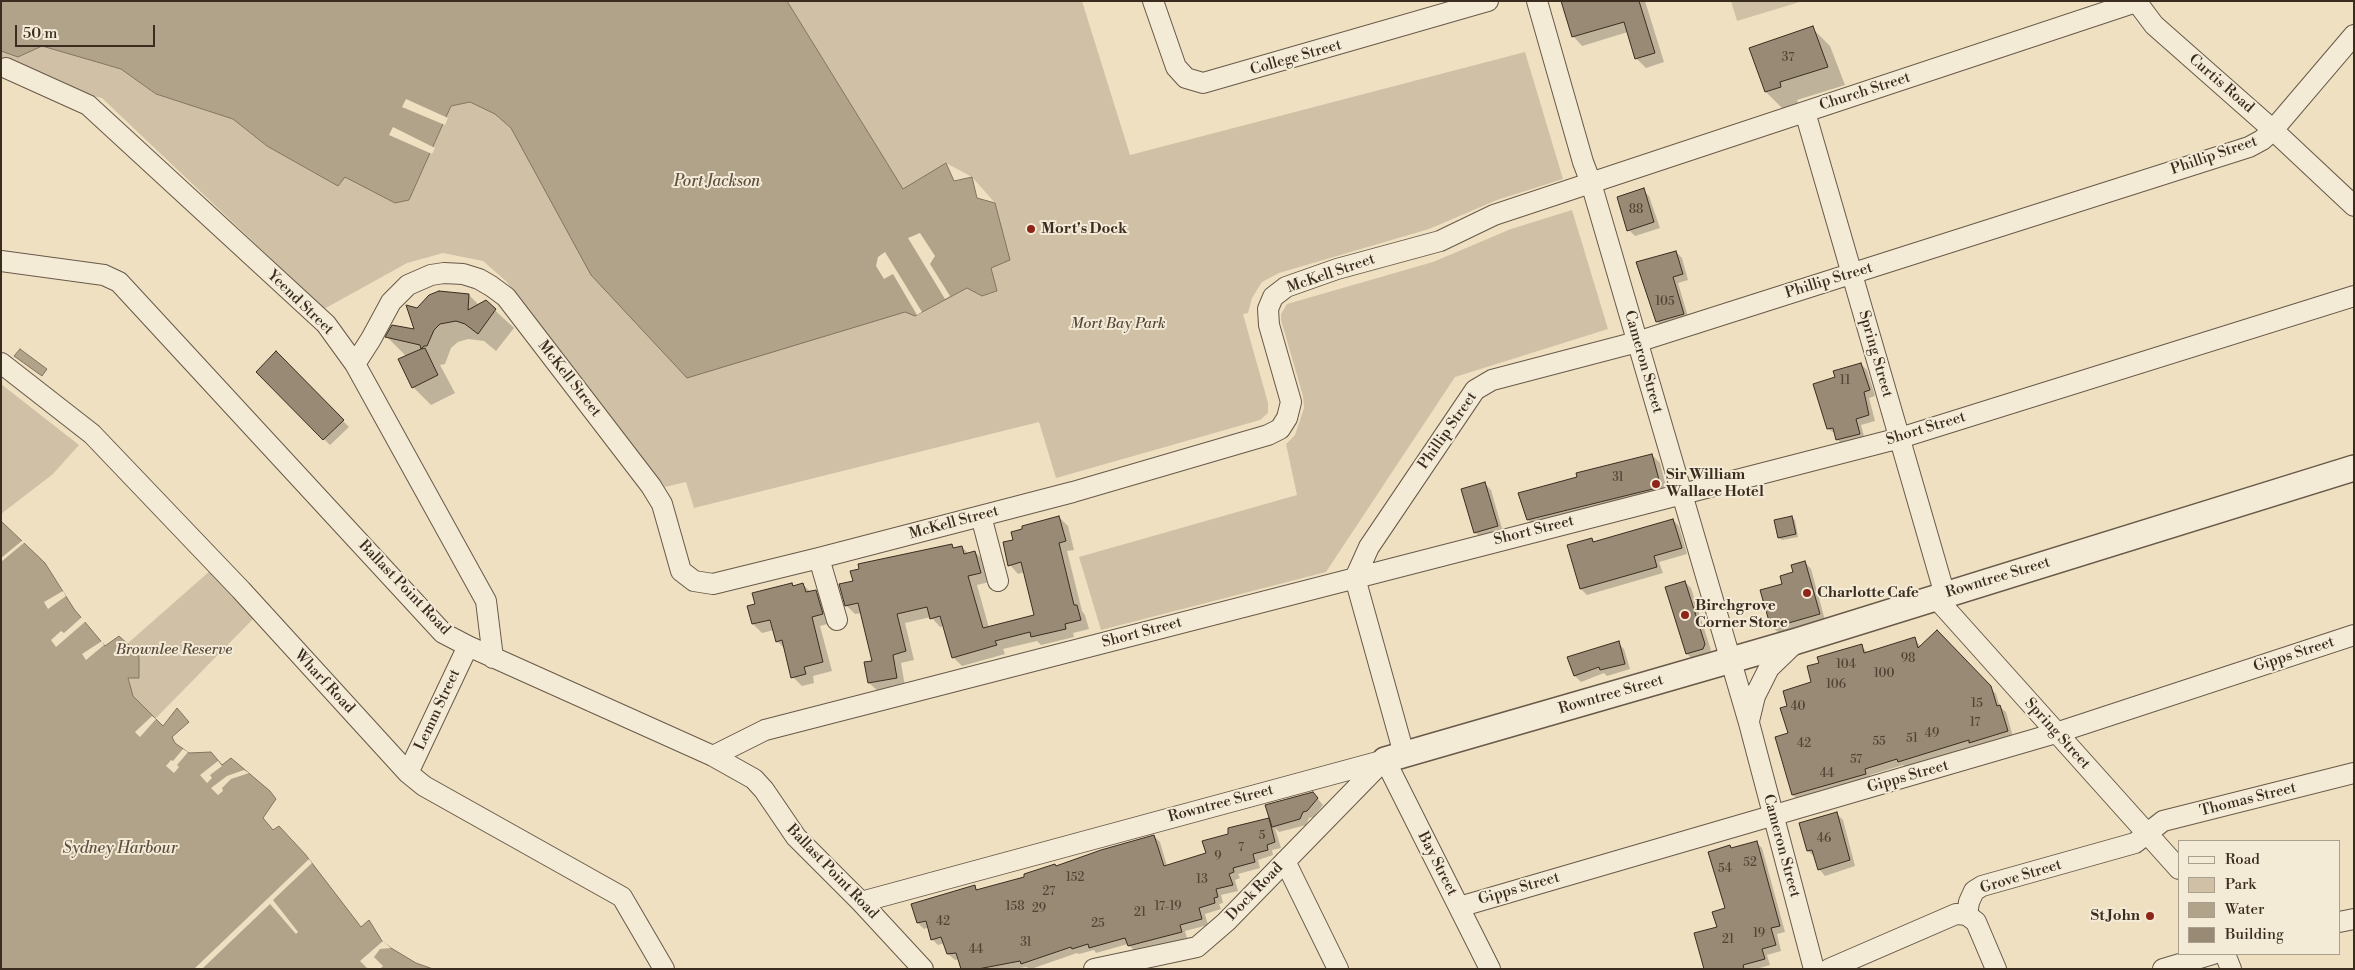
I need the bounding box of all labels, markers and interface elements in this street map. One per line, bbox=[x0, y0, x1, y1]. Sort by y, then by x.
scale bar bbox=[18, 15, 158, 47]
text: 50 m bbox=[23, 24, 57, 43]
street label: College Street bbox=[1248, 36, 1344, 80]
house number: 37 bbox=[1782, 51, 1794, 65]
street label: Curtis Road bbox=[2185, 51, 2257, 117]
street label: Church Street bbox=[1817, 69, 1913, 115]
street label: Phillip Street bbox=[2168, 133, 2260, 179]
water label: Port Jackson bbox=[674, 172, 760, 192]
house number: 88 bbox=[1629, 203, 1643, 217]
place label: Mort's Dock bbox=[1041, 220, 1127, 238]
marker: Mort's Dock bbox=[1025, 223, 1037, 235]
street label: McKell Street bbox=[1285, 251, 1377, 297]
street label: Phillip Street bbox=[1783, 259, 1875, 303]
street label: Yeend Street bbox=[263, 267, 337, 339]
house number: 105 bbox=[1655, 295, 1675, 309]
street label: Spring Street bbox=[1854, 308, 1896, 400]
street label: Cameron Street bbox=[1620, 309, 1666, 415]
park label: Mort Bay Park bbox=[1070, 315, 1166, 333]
street label: McKell Street bbox=[534, 337, 604, 421]
house number: 11 bbox=[1840, 374, 1850, 388]
street label: Phillip Street bbox=[1415, 389, 1481, 473]
street label: Short Street bbox=[1884, 408, 1968, 450]
place label: Sir William Wallace Hotel bbox=[1666, 466, 1764, 501]
house number: 31 bbox=[1612, 471, 1624, 485]
marker: Sir William Wallace Hotel bbox=[1650, 478, 1662, 490]
street label: McKell Street bbox=[907, 502, 1001, 544]
street label: Short Street bbox=[1492, 512, 1576, 550]
street label: Ballast Point Road bbox=[354, 537, 454, 639]
street label: Rowntree Street bbox=[1944, 554, 2052, 602]
place label: Charlotte Cafe bbox=[1817, 584, 1919, 602]
marker: Charlotte Cafe bbox=[1801, 587, 1813, 599]
place label: Birchgrove Corner Store bbox=[1695, 597, 1788, 632]
marker: Birchgrove Corner Store bbox=[1679, 609, 1691, 621]
street label: Short Street bbox=[1100, 614, 1184, 652]
street label: Gipps Street bbox=[2251, 634, 2337, 676]
park label: Brownlee Reserve bbox=[116, 641, 232, 659]
street label: Wharf Road bbox=[290, 647, 358, 717]
house number: 98 bbox=[1901, 652, 1915, 666]
house number: 104 bbox=[1836, 658, 1856, 672]
street label: Lemm Street bbox=[411, 666, 465, 754]
house number: 100 bbox=[1874, 667, 1894, 681]
street label: Rowntree Street bbox=[1556, 671, 1666, 719]
house number: 106 bbox=[1826, 678, 1846, 692]
street label: Spring Street bbox=[2020, 695, 2094, 773]
house number: 15 bbox=[1971, 697, 1983, 711]
house number: 40 bbox=[1790, 700, 1806, 714]
house number: 17 bbox=[1970, 716, 1980, 730]
house number: 49 bbox=[1925, 727, 1939, 741]
house number: 51 bbox=[1906, 732, 1918, 746]
house number: 55 bbox=[1872, 735, 1886, 749]
house number: 42 bbox=[1797, 737, 1811, 751]
house number: 57 bbox=[1850, 753, 1862, 767]
street label: Gipps Street bbox=[1865, 757, 1951, 797]
house number: 44 bbox=[1820, 767, 1834, 781]
street label: Thomas Street bbox=[2198, 779, 2298, 821]
street label: Rowntree Street bbox=[1166, 781, 1276, 827]
street label: Cameron Street bbox=[1759, 792, 1803, 900]
street label: Ballast Point Road bbox=[782, 821, 882, 923]
house number: 5 bbox=[1259, 829, 1265, 843]
street label: Bay Street bbox=[1413, 829, 1461, 899]
house number: 46 bbox=[1817, 832, 1831, 846]
water label: Sydney Harbour bbox=[63, 839, 177, 859]
legend bbox=[2178, 840, 2340, 955]
house number: 7 bbox=[1238, 841, 1244, 855]
house number: 9 bbox=[1214, 850, 1222, 864]
text: Road bbox=[2225, 850, 2260, 869]
house number: 52 bbox=[1743, 856, 1757, 870]
street label: Grove Street bbox=[1978, 856, 2064, 898]
street label: Dock Road bbox=[1223, 859, 1287, 925]
house number: 54 bbox=[1718, 862, 1732, 876]
street label: Gipps Street bbox=[1476, 869, 1562, 909]
house number: 152 bbox=[1066, 871, 1084, 885]
house number: 13 bbox=[1196, 873, 1208, 887]
text: Park bbox=[2225, 875, 2256, 894]
house number: 27 bbox=[1043, 885, 1055, 899]
house number: 158 bbox=[1005, 900, 1025, 914]
house number: 17-19 bbox=[1155, 900, 1181, 914]
text: Water bbox=[2225, 900, 2264, 919]
house number: 29 bbox=[1032, 902, 1046, 916]
house number: 21 bbox=[1134, 906, 1146, 920]
place label: St John bbox=[2090, 907, 2140, 925]
marker: St John bbox=[2144, 910, 2156, 922]
house number: 42 bbox=[936, 915, 950, 929]
house number: 25 bbox=[1091, 917, 1105, 931]
text: Building bbox=[2225, 925, 2284, 944]
house number: 19 bbox=[1753, 927, 1765, 941]
house number: 21 bbox=[1722, 933, 1734, 947]
house number: 31 bbox=[1020, 936, 1032, 950]
house number: 44 bbox=[969, 943, 983, 957]

